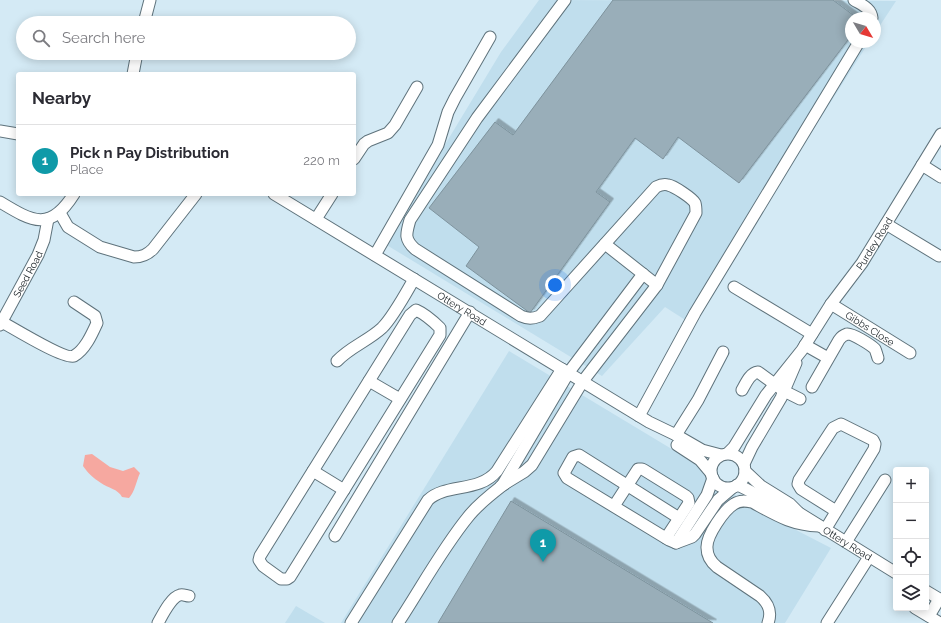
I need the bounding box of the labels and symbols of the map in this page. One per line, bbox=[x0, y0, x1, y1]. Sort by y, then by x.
north arrow bbox=[845, 12, 881, 48]
street label: Purdey Road bbox=[854, 215, 894, 272]
street label: Seed Road bbox=[11, 250, 44, 299]
your location bbox=[545, 275, 565, 295]
street label: Ottery Road bbox=[436, 289, 488, 327]
street label: Gibbs Close bbox=[844, 309, 897, 348]
street label: Ottery Road bbox=[821, 524, 874, 562]
pin: 1 bbox=[530, 529, 556, 562]

